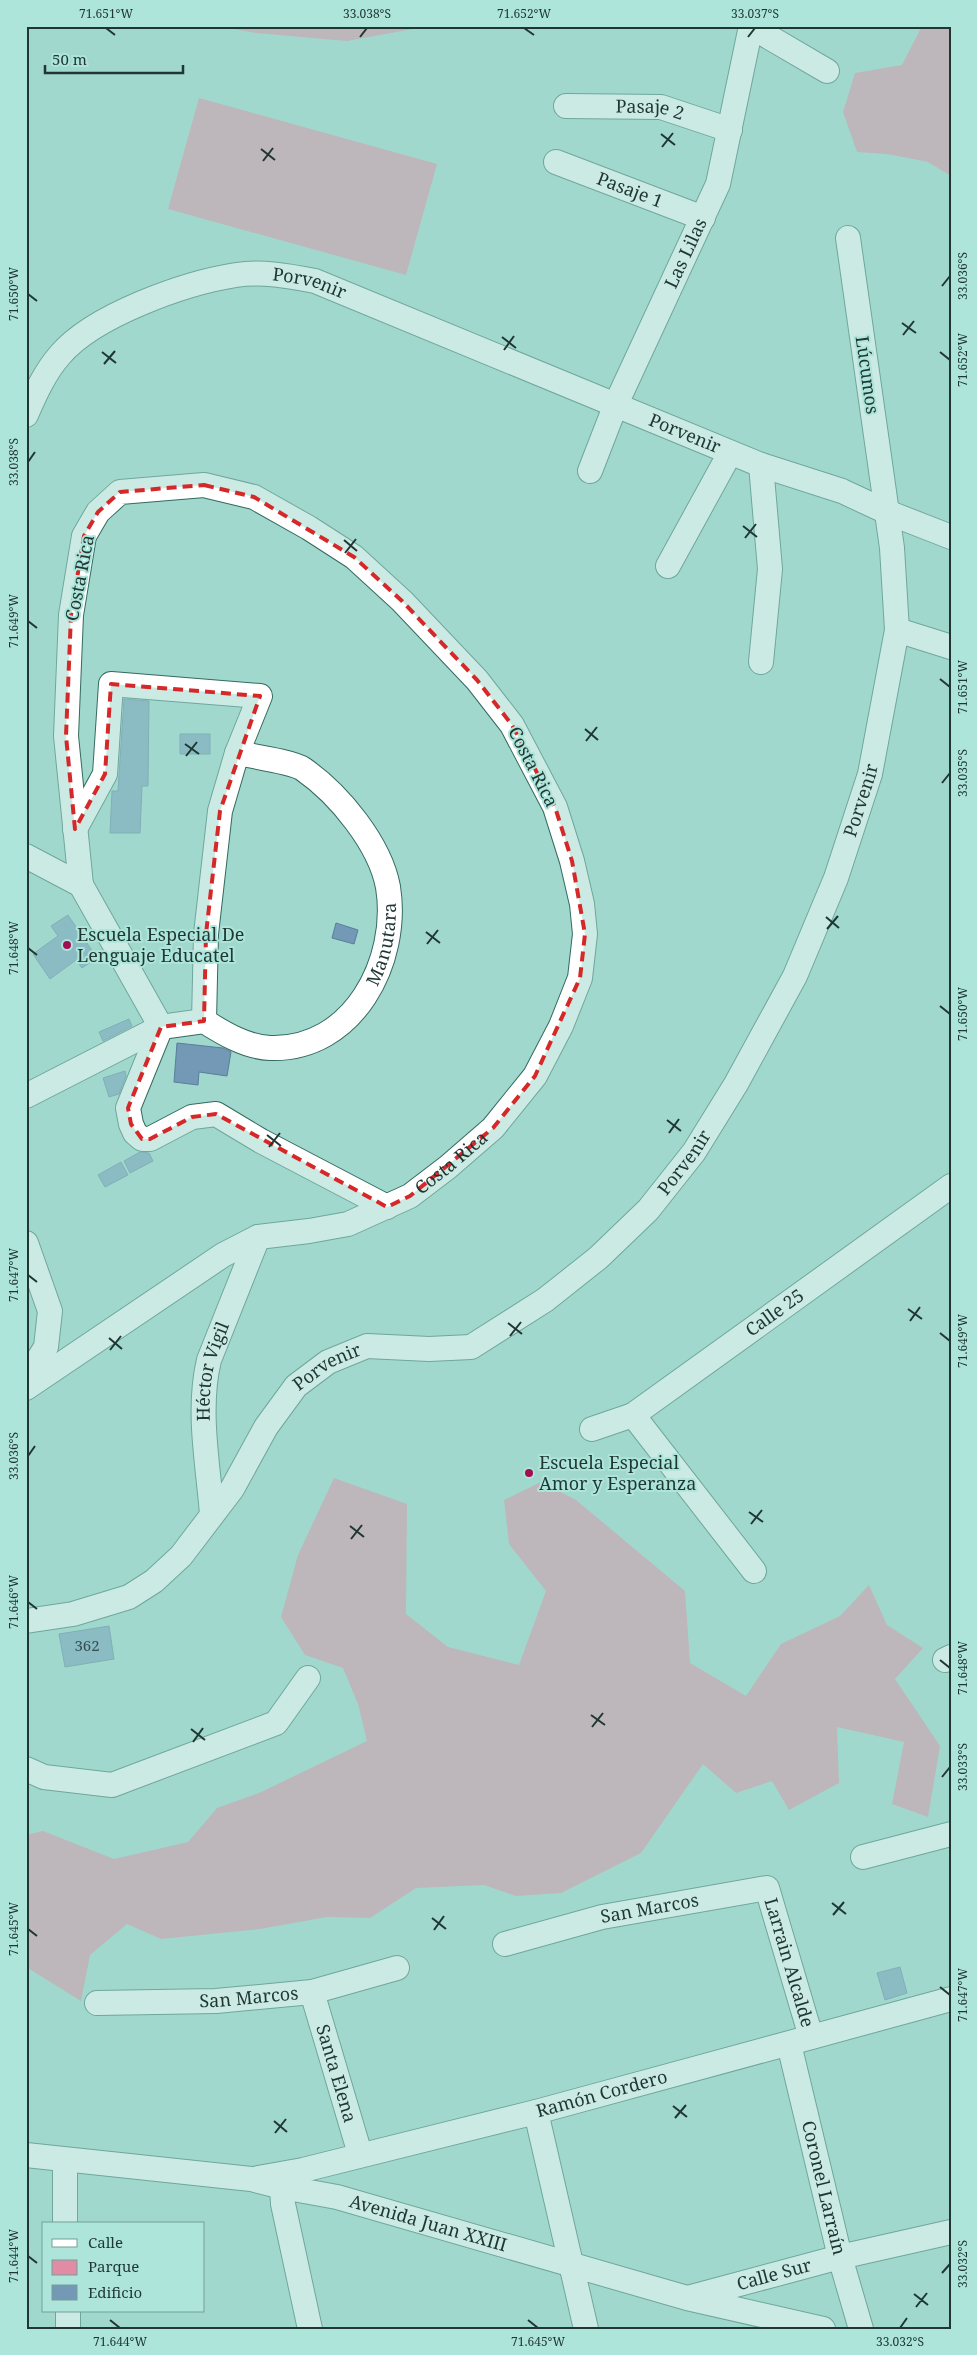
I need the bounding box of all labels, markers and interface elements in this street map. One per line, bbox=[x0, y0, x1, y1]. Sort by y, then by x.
text: 71.651°W bbox=[79, 5, 133, 22]
text: 33.038°S bbox=[343, 5, 391, 22]
text: 71.652°W bbox=[497, 5, 551, 22]
text: 33.037°S bbox=[731, 5, 779, 22]
scale bar bbox=[45, 42, 182, 74]
text: 50 m bbox=[52, 49, 87, 69]
street label: Pasaje 2 bbox=[615, 94, 687, 125]
street label: Pasaje 1 bbox=[594, 166, 667, 213]
street label: Las Lilas bbox=[658, 214, 712, 292]
text: 33.036°S bbox=[954, 252, 971, 300]
street label: Porvenir bbox=[271, 261, 351, 304]
text: 71.650°W bbox=[5, 267, 22, 321]
text: 71.652°W bbox=[954, 333, 971, 387]
street label: Lúcumos bbox=[851, 334, 885, 415]
street label: Porvenir bbox=[646, 407, 725, 458]
text: 33.038°S bbox=[5, 438, 22, 486]
street label: Costa Rica bbox=[59, 533, 99, 623]
text: 71.649°W bbox=[5, 594, 22, 648]
text: 71.651°W bbox=[954, 660, 971, 714]
street label: Costa Rica bbox=[503, 722, 564, 811]
text: 33.035°S bbox=[954, 749, 971, 797]
street label: Porvenir bbox=[837, 761, 883, 840]
street label: Manutara bbox=[360, 903, 401, 989]
text: 71.648°W bbox=[5, 921, 22, 975]
place label: Escuela Especial De Lenguaje Educatel bbox=[77, 922, 244, 967]
marker: Escuela Especial De Lenguaje Educatel bbox=[61, 939, 73, 951]
text: 71.650°W bbox=[954, 987, 971, 1041]
street label: Costa Rica bbox=[409, 1125, 492, 1199]
street label: Porvenir bbox=[652, 1125, 716, 1200]
text: 71.647°W bbox=[5, 1248, 22, 1302]
street label: Calle 25 bbox=[740, 1283, 808, 1341]
text: 71.649°W bbox=[954, 1314, 971, 1368]
street label: Héctor Vigil bbox=[191, 1318, 234, 1421]
street label: Porvenir bbox=[287, 1337, 365, 1395]
text: 33.036°S bbox=[5, 1432, 22, 1480]
place label: Escuela Especial Amor y Esperanza bbox=[539, 1450, 696, 1495]
marker: Escuela Especial Amor y Esperanza bbox=[523, 1467, 535, 1479]
text: 71.646°W bbox=[5, 1575, 22, 1629]
house number: 362 bbox=[74, 1635, 100, 1655]
text: 71.648°W bbox=[954, 1641, 971, 1695]
text: 33.033°S bbox=[954, 1743, 971, 1791]
street label: San Marcos bbox=[599, 1887, 700, 1928]
street label: Larrain Alcalde bbox=[760, 1895, 820, 2030]
text: 71.645°W bbox=[5, 1902, 22, 1956]
text: 71.647°W bbox=[954, 1968, 971, 2022]
street label: San Marcos bbox=[199, 1980, 299, 2012]
street label: Santa Elena bbox=[311, 2021, 363, 2125]
street label: Ramón Cordero bbox=[533, 2064, 670, 2122]
street label: Coronel Larraín bbox=[797, 2118, 852, 2258]
street label: Avenida Juan XXIII bbox=[347, 2188, 510, 2256]
legend bbox=[42, 2222, 205, 2312]
text: 71.644°W bbox=[5, 2229, 22, 2283]
text: Calle bbox=[88, 2232, 123, 2252]
text: 33.032°S bbox=[954, 2240, 971, 2288]
street label: Calle Sur bbox=[734, 2252, 814, 2295]
text: Parque bbox=[88, 2256, 139, 2276]
text: Edificio bbox=[88, 2282, 142, 2302]
text: 71.644°W bbox=[93, 2333, 147, 2350]
text: 71.645°W bbox=[511, 2333, 565, 2350]
text: 33.032°S bbox=[876, 2333, 924, 2350]

